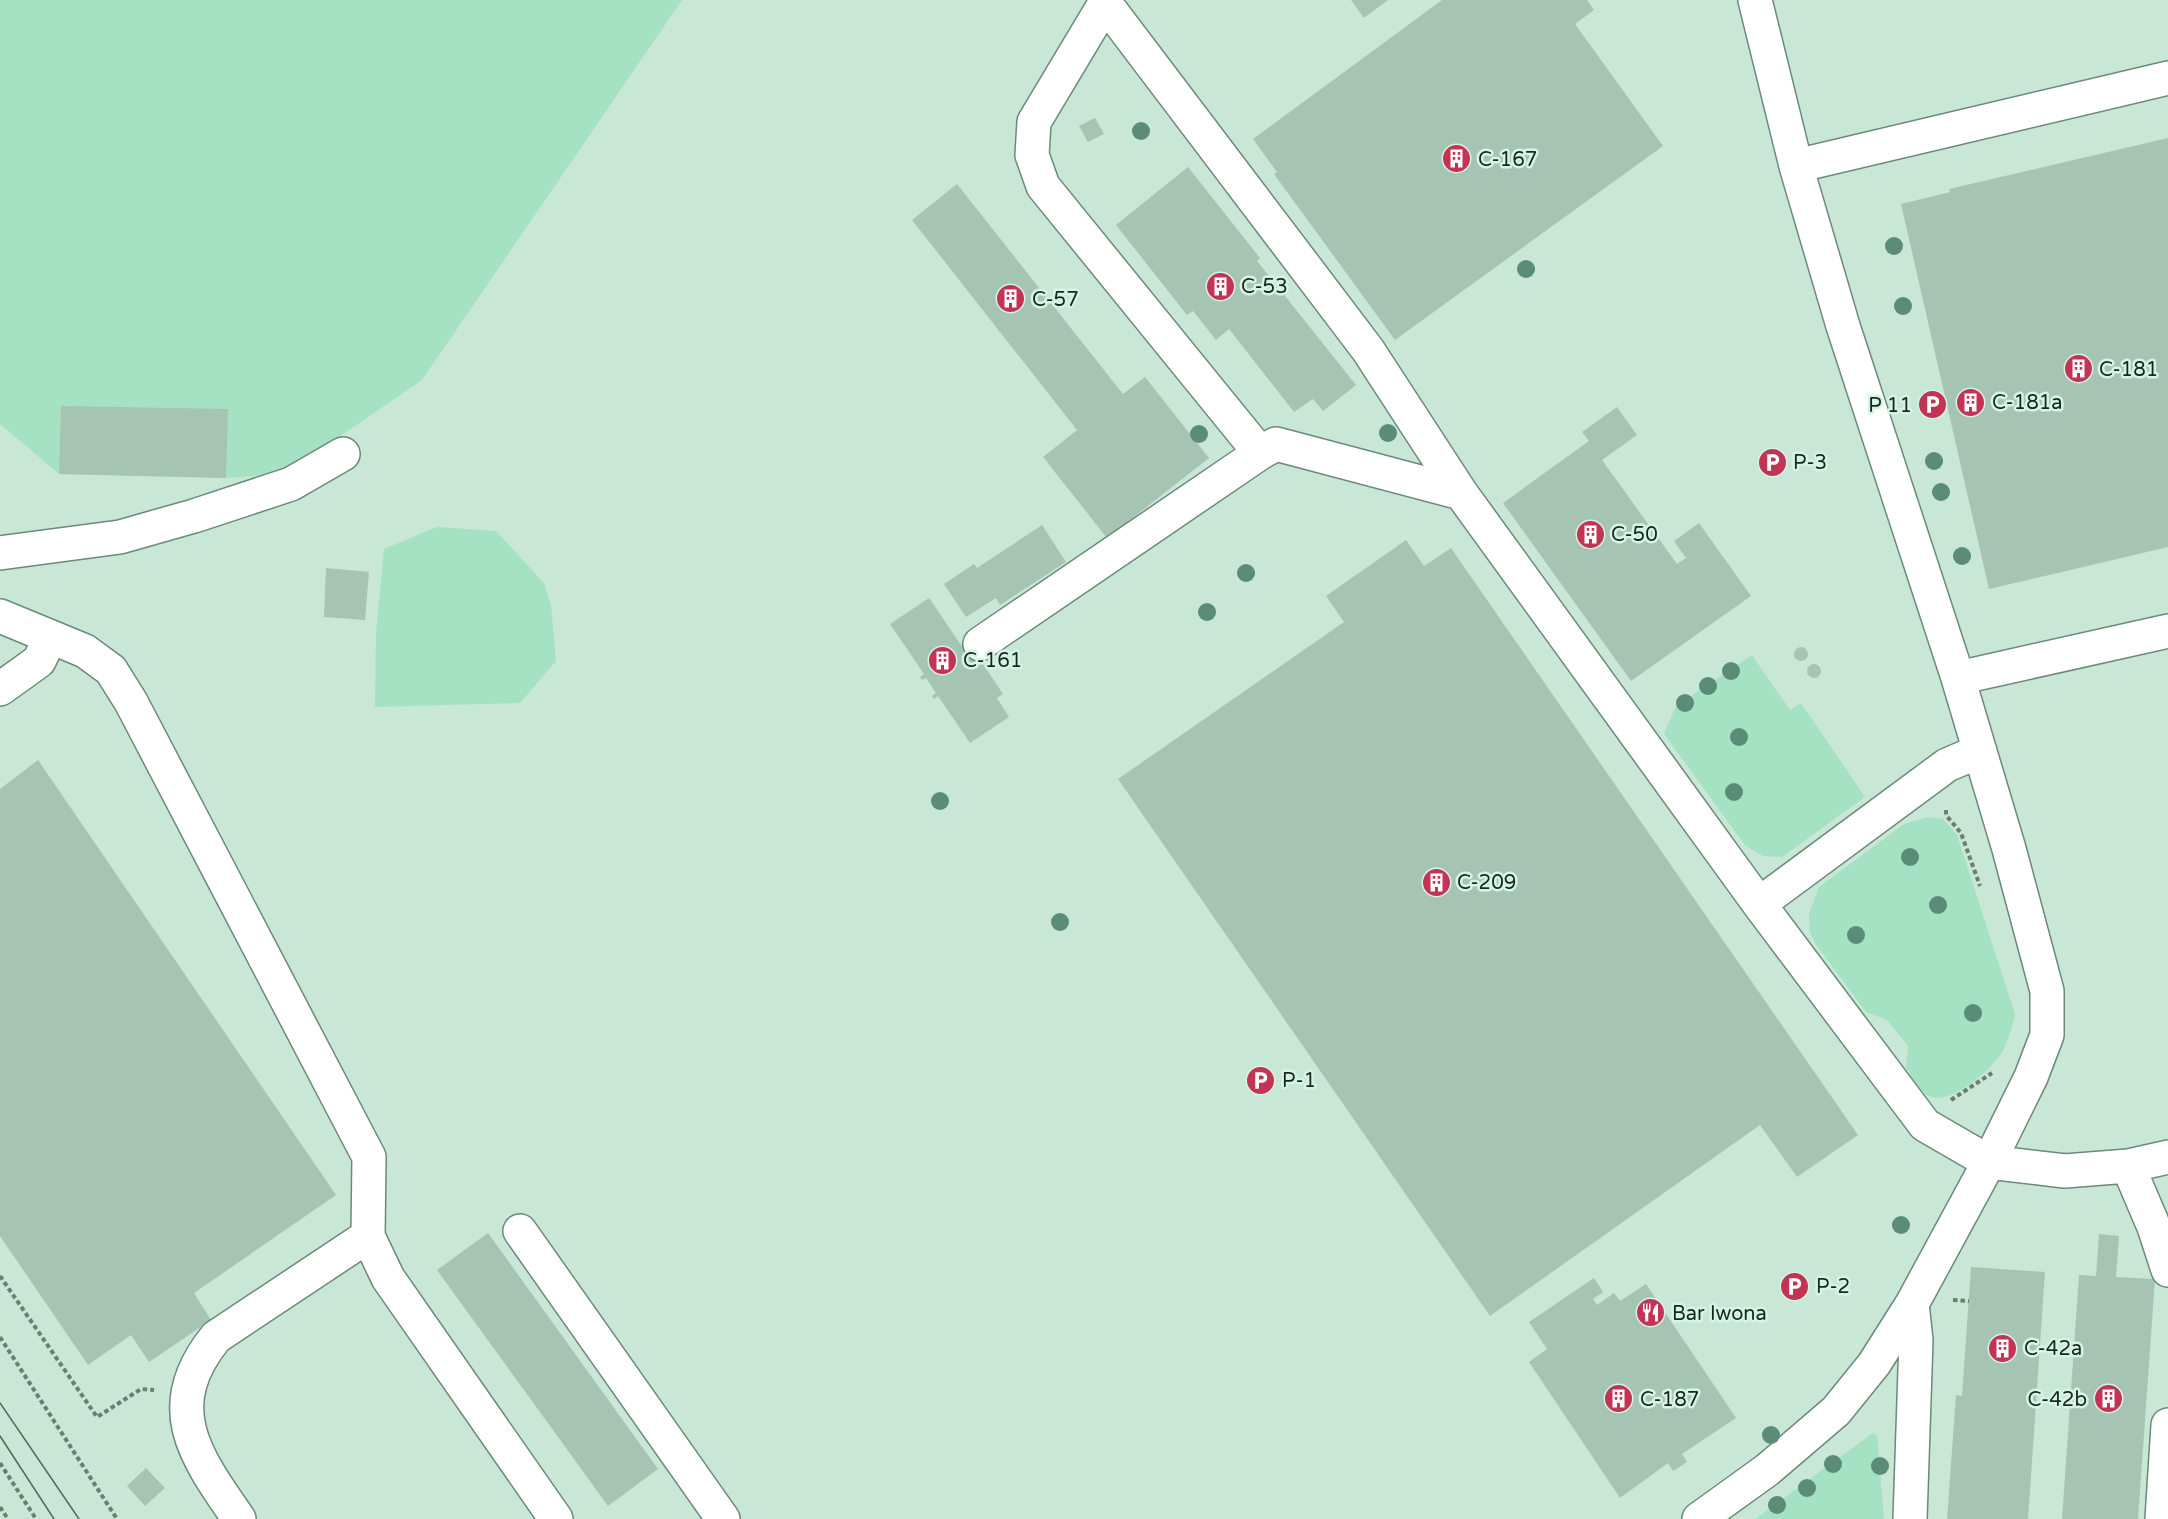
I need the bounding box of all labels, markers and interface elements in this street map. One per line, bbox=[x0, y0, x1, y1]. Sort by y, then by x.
building icon: C-167 bbox=[1441, 143, 1473, 175]
place label: C-167 bbox=[1478, 148, 1537, 172]
building icon: C-53 bbox=[1204, 270, 1236, 302]
place label: C-53 bbox=[1241, 275, 1288, 299]
building icon: C-57 bbox=[995, 283, 1027, 315]
place label: C-57 bbox=[1032, 288, 1079, 312]
building icon: C-181 bbox=[2062, 353, 2094, 385]
place label: C-181 bbox=[2099, 358, 2158, 382]
building icon: C-181a bbox=[1955, 386, 1987, 418]
parking icon: P 11 bbox=[1917, 389, 1949, 421]
place label: C-181a bbox=[1992, 391, 2063, 415]
place label: P 11 bbox=[1868, 394, 1912, 418]
parking icon: P-3 bbox=[1756, 446, 1788, 478]
place label: P-3 bbox=[1793, 451, 1827, 475]
building icon: C-50 bbox=[1574, 518, 1606, 550]
place label: C-50 bbox=[1611, 523, 1658, 547]
building icon: C-161 bbox=[926, 644, 958, 676]
place label: C-161 bbox=[963, 649, 1022, 673]
building icon: C-209 bbox=[1420, 866, 1452, 898]
place label: C-209 bbox=[1457, 871, 1516, 895]
parking icon: P-1 bbox=[1245, 1064, 1277, 1096]
place label: P-1 bbox=[1282, 1069, 1316, 1093]
parking icon: P-2 bbox=[1779, 1270, 1811, 1302]
place label: P-2 bbox=[1816, 1275, 1850, 1299]
restaurant icon: Bar Iwona bbox=[1635, 1297, 1667, 1329]
place label: Bar Iwona bbox=[1672, 1302, 1767, 1326]
building icon: C-42a bbox=[1987, 1332, 2019, 1364]
place label: C-42a bbox=[2024, 1337, 2082, 1361]
building icon: C-187 bbox=[1603, 1383, 1635, 1415]
building icon: C-42b bbox=[2092, 1383, 2124, 1415]
place label: C-187 bbox=[1640, 1388, 1699, 1412]
place label: C-42b bbox=[2027, 1388, 2087, 1412]

